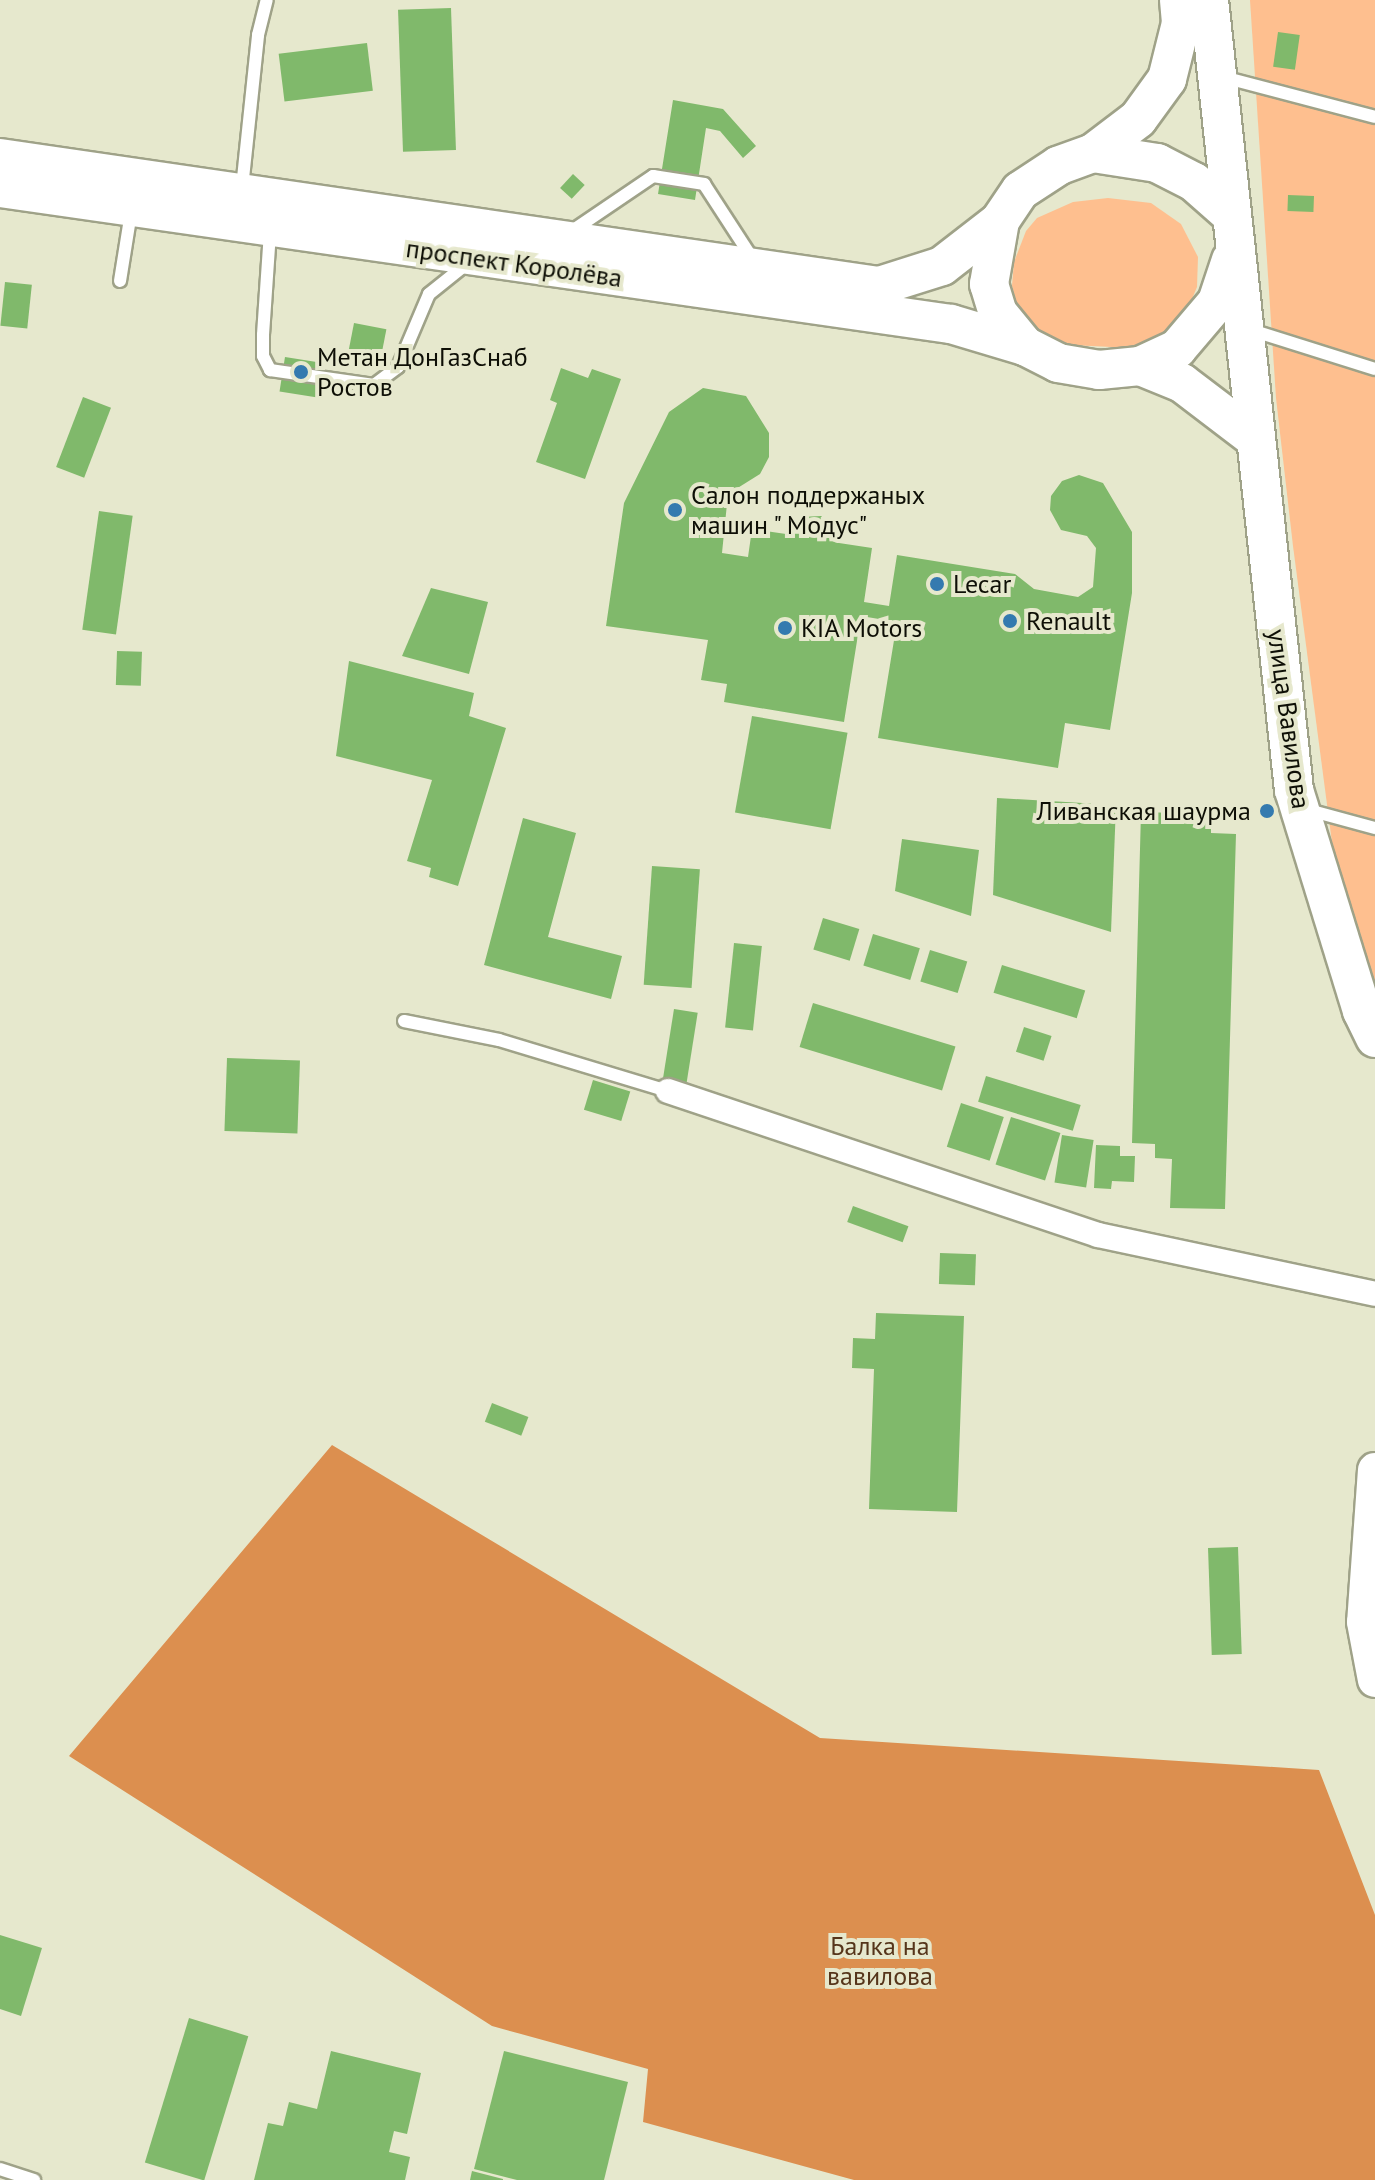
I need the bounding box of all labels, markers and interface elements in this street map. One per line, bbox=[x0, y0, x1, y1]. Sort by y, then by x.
street label: проспект Королёва bbox=[404, 232, 624, 294]
place label: Метан ДонГазСнаб Ростов bbox=[317, 341, 528, 402]
marker: Метан ДонГазСнаб Ростов bbox=[292, 363, 310, 381]
place label: Салон поддержаных машин " Модус" bbox=[691, 479, 925, 540]
marker: Салон поддержаных машин " Модус" bbox=[666, 501, 684, 519]
place label: Lecar bbox=[953, 568, 1011, 600]
marker: Lecar bbox=[928, 575, 946, 593]
place label: Renault bbox=[1026, 605, 1111, 637]
place label: KIA Motors bbox=[801, 612, 923, 644]
marker: Renault bbox=[1001, 612, 1019, 630]
marker: KIA Motors bbox=[776, 619, 794, 637]
street label: улица Вавилова bbox=[1261, 627, 1317, 811]
place label: Ливанская шаурма bbox=[1036, 795, 1251, 827]
marker: Ливанская шаурма bbox=[1258, 802, 1276, 820]
park label: Балка на вавилова bbox=[827, 1930, 933, 1992]

